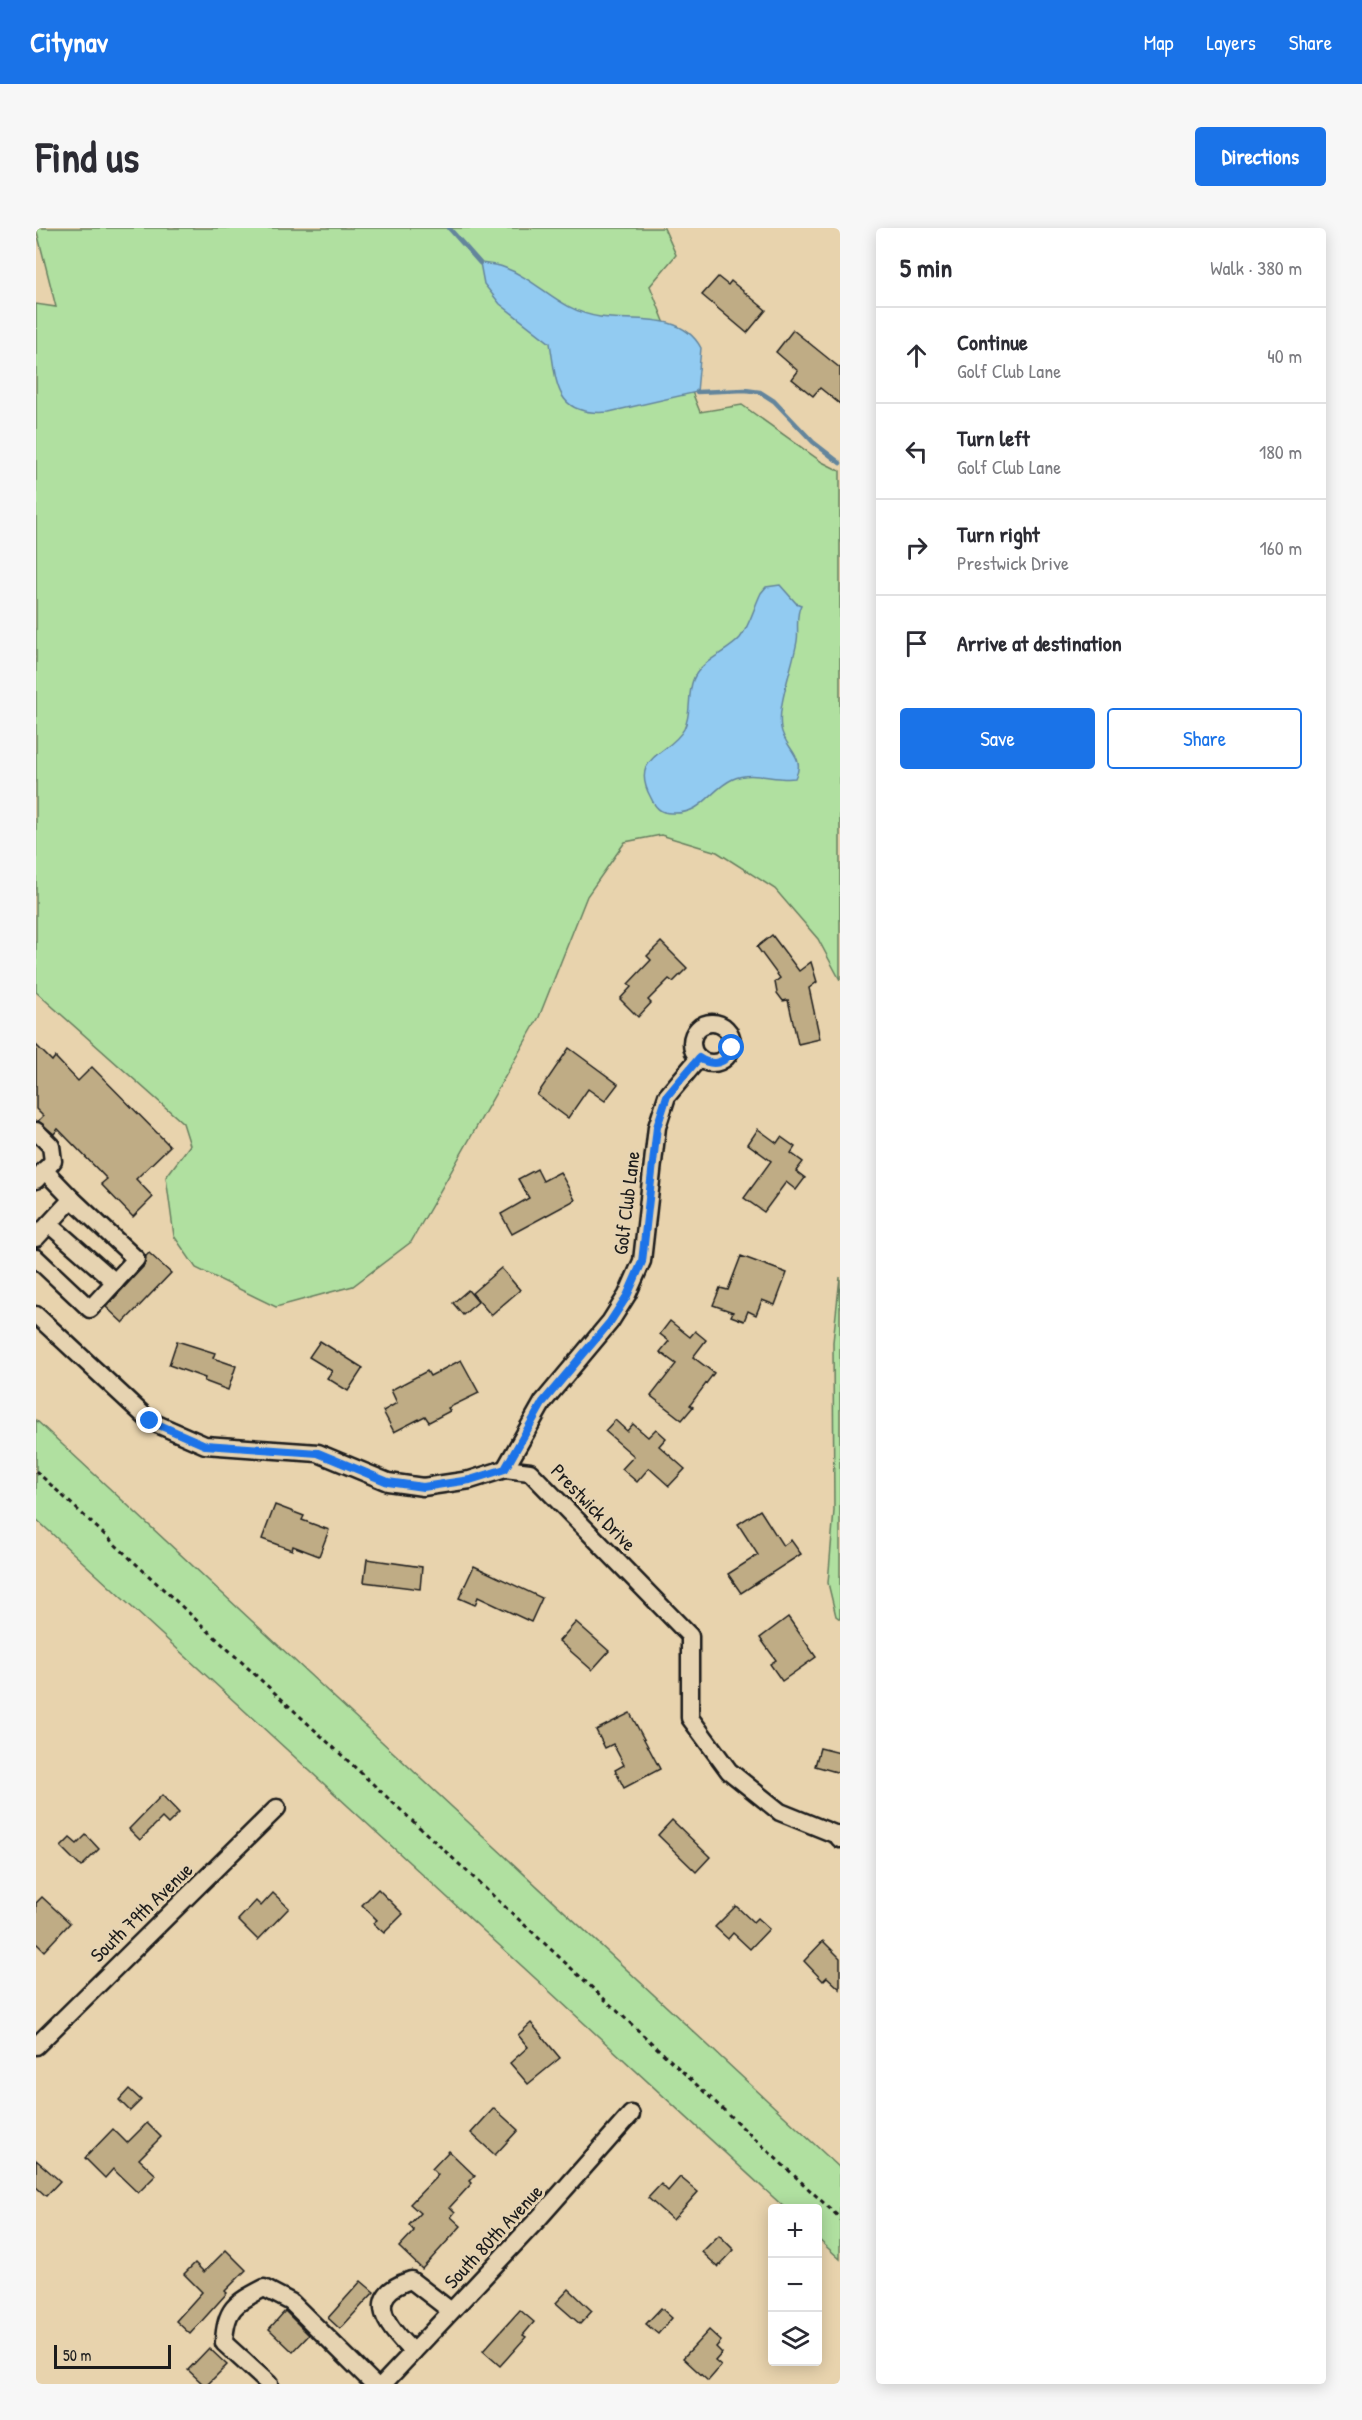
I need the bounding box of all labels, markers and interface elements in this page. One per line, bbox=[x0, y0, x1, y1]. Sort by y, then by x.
text: Citynav bbox=[30, 23, 108, 61]
text: Map bbox=[1144, 28, 1173, 57]
text: Layers bbox=[1206, 28, 1256, 57]
text: Share bbox=[1289, 28, 1332, 57]
button: Directions bbox=[1195, 127, 1326, 186]
text: Find us bbox=[36, 128, 139, 185]
text: 5 min bbox=[900, 250, 952, 285]
text: Walk · 380 m bbox=[1210, 254, 1302, 281]
text: Continue bbox=[957, 327, 1028, 357]
icon: ahead bbox=[900, 339, 933, 372]
text: 40 m bbox=[1267, 342, 1302, 369]
text: Golf Club Lane bbox=[957, 357, 1061, 384]
text: Turn left bbox=[957, 423, 1030, 453]
icon: left bbox=[900, 435, 933, 468]
text: 180 m bbox=[1259, 438, 1302, 465]
text: Golf Club Lane bbox=[957, 453, 1061, 480]
text: Turn right bbox=[957, 519, 1040, 549]
icon: right bbox=[900, 531, 933, 564]
text: 160 m bbox=[1260, 534, 1302, 561]
text: Prestwick Drive bbox=[957, 549, 1069, 576]
icon: arrive bbox=[900, 627, 933, 660]
text: Arrive at destination bbox=[957, 628, 1122, 658]
button: Save bbox=[900, 708, 1095, 769]
button: Share bbox=[1107, 708, 1302, 769]
route start bbox=[718, 1034, 744, 1060]
street label: Golf Club Lane bbox=[606, 1150, 646, 1256]
route end bbox=[136, 1407, 162, 1433]
street label: Prestwick Drive bbox=[545, 1457, 643, 1557]
street label: South 79th Avenue bbox=[84, 1856, 198, 1968]
street label: South 80th Avenue bbox=[438, 2178, 548, 2294]
map controls bbox=[768, 2204, 822, 2366]
button: + bbox=[768, 2204, 822, 2258]
button: − bbox=[768, 2258, 822, 2312]
button: layers bbox=[768, 2312, 822, 2366]
scale bar bbox=[54, 2342, 171, 2370]
text: 50 m bbox=[63, 2344, 92, 2366]

